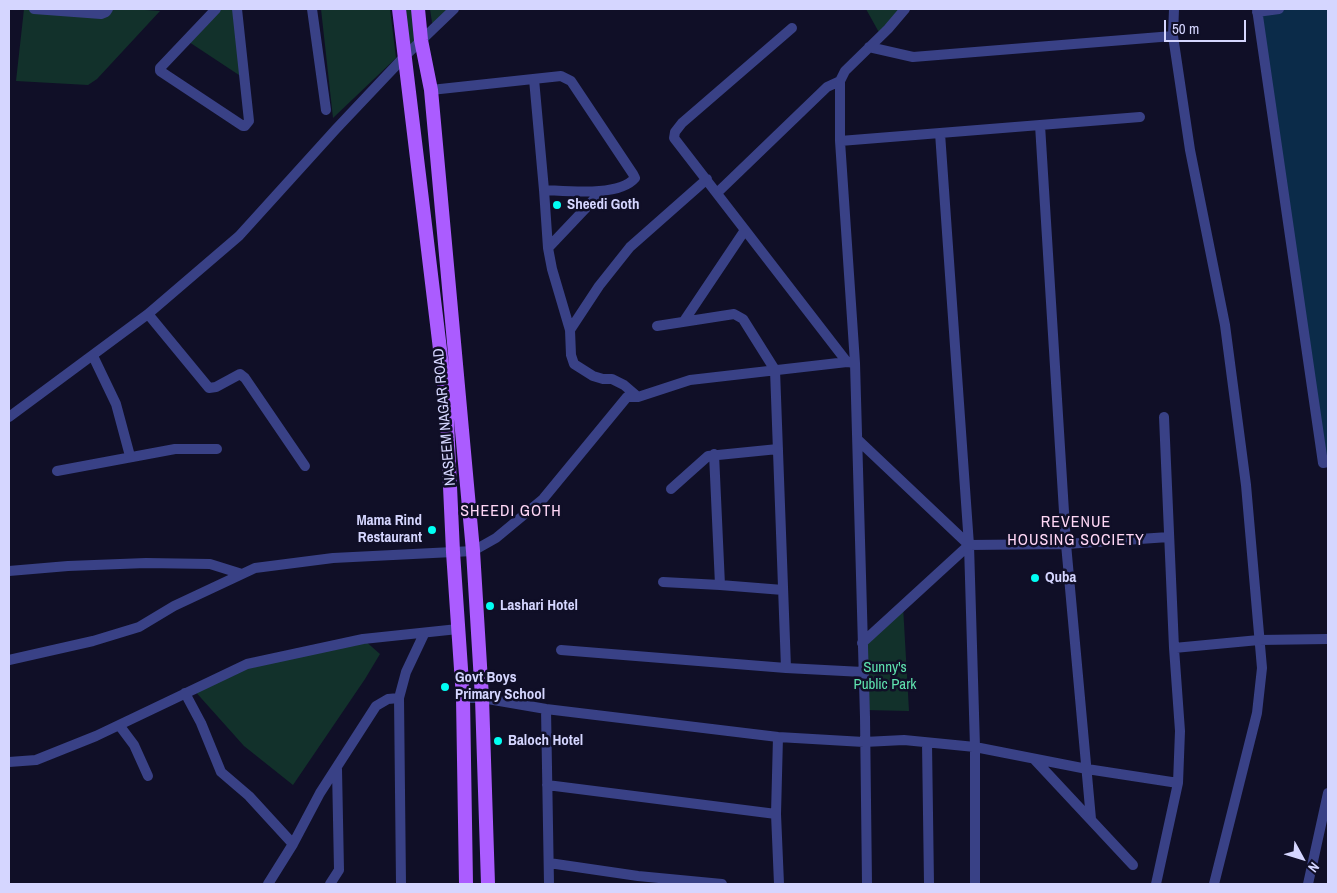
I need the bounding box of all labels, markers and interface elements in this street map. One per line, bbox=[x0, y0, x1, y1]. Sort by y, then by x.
scale bar bbox=[1167, 10, 1250, 42]
text: 50 m bbox=[1172, 18, 1199, 39]
place label: Sheedi Goth bbox=[567, 196, 639, 214]
marker: Sheedi Goth bbox=[551, 199, 563, 211]
street label: NASEEM NAGAR ROAD bbox=[430, 347, 460, 487]
district label: SHEEDI GOTH bbox=[459, 502, 563, 522]
place label: Mama Rind Restaurant bbox=[356, 512, 422, 547]
district label: REVENUE HOUSING SOCIETY bbox=[1005, 513, 1147, 551]
marker: Mama Rind Restaurant bbox=[426, 524, 438, 536]
place label: Quba bbox=[1045, 569, 1076, 587]
marker: Quba bbox=[1029, 572, 1041, 584]
place label: Lashari Hotel bbox=[500, 597, 578, 615]
marker: Lashari Hotel bbox=[484, 600, 496, 612]
park label: Sunny's Public Park bbox=[854, 659, 916, 694]
place label: Govt Boys Primary School bbox=[455, 669, 545, 704]
marker: Govt Boys Primary School bbox=[439, 681, 451, 693]
place label: Baloch Hotel bbox=[508, 732, 583, 750]
marker: Baloch Hotel bbox=[492, 735, 504, 747]
north arrow bbox=[1277, 833, 1327, 883]
text: N bbox=[1304, 859, 1323, 876]

